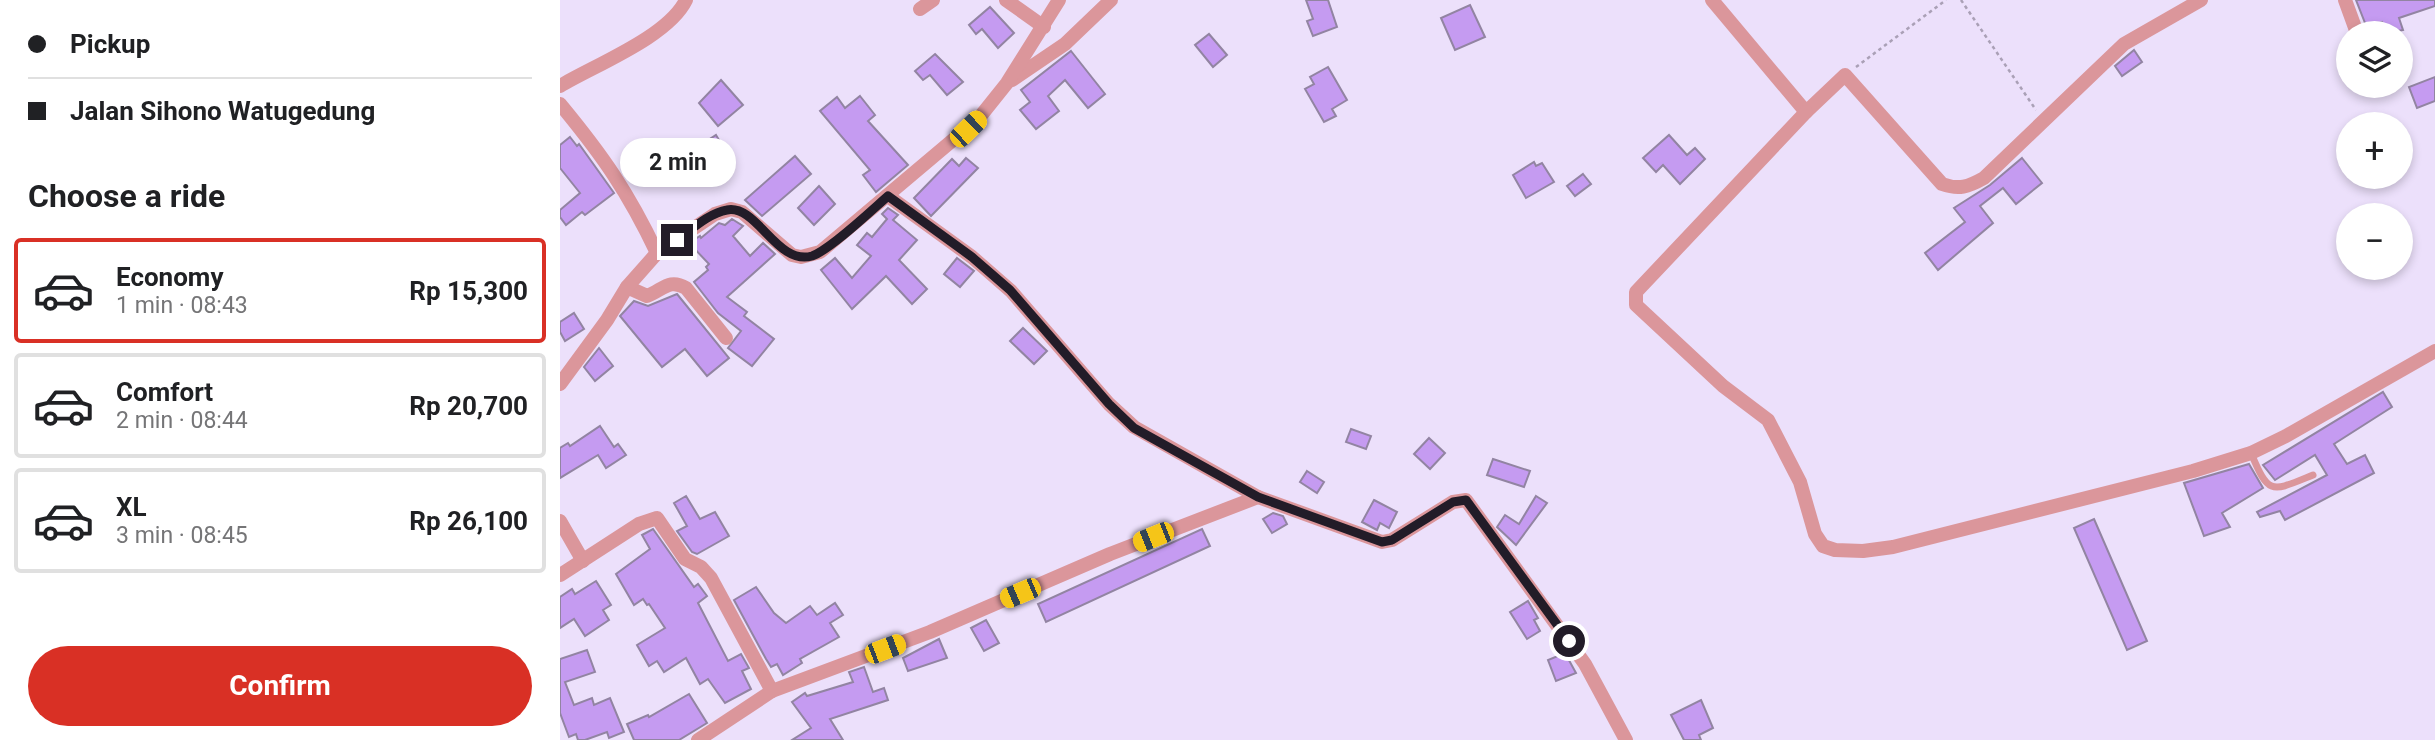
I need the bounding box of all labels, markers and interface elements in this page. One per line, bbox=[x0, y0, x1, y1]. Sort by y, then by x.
map controls bbox=[2336, 21, 2413, 280]
button: layers bbox=[2336, 21, 2413, 98]
text: Pickup bbox=[70, 29, 150, 59]
text: Jalan Sihono Watugedung bbox=[70, 96, 375, 126]
car bbox=[946, 107, 991, 151]
button: + bbox=[2336, 112, 2413, 189]
callout: 2 min bbox=[619, 138, 735, 188]
text: 2 min bbox=[649, 149, 707, 176]
text: Choose a ride bbox=[28, 177, 225, 215]
button: − bbox=[2336, 203, 2413, 280]
route end bbox=[661, 224, 693, 256]
icon: car bbox=[32, 259, 95, 322]
text: Economy bbox=[116, 262, 223, 292]
text: Rp 15,300 bbox=[409, 276, 528, 306]
text: 1 min · 08:43 bbox=[116, 292, 248, 319]
icon: car bbox=[32, 374, 95, 437]
text: Comfort bbox=[116, 377, 213, 407]
text: Rp 20,700 bbox=[409, 391, 528, 421]
text: 2 min · 08:44 bbox=[116, 407, 248, 434]
icon: car bbox=[32, 489, 95, 552]
text: XL bbox=[116, 492, 147, 522]
text: Rp 26,100 bbox=[409, 506, 528, 536]
car bbox=[1130, 519, 1177, 555]
text: 3 min · 08:45 bbox=[116, 522, 248, 549]
car bbox=[997, 575, 1044, 611]
route start bbox=[1553, 625, 1585, 657]
car bbox=[862, 632, 909, 666]
button: Confirm bbox=[28, 646, 532, 726]

